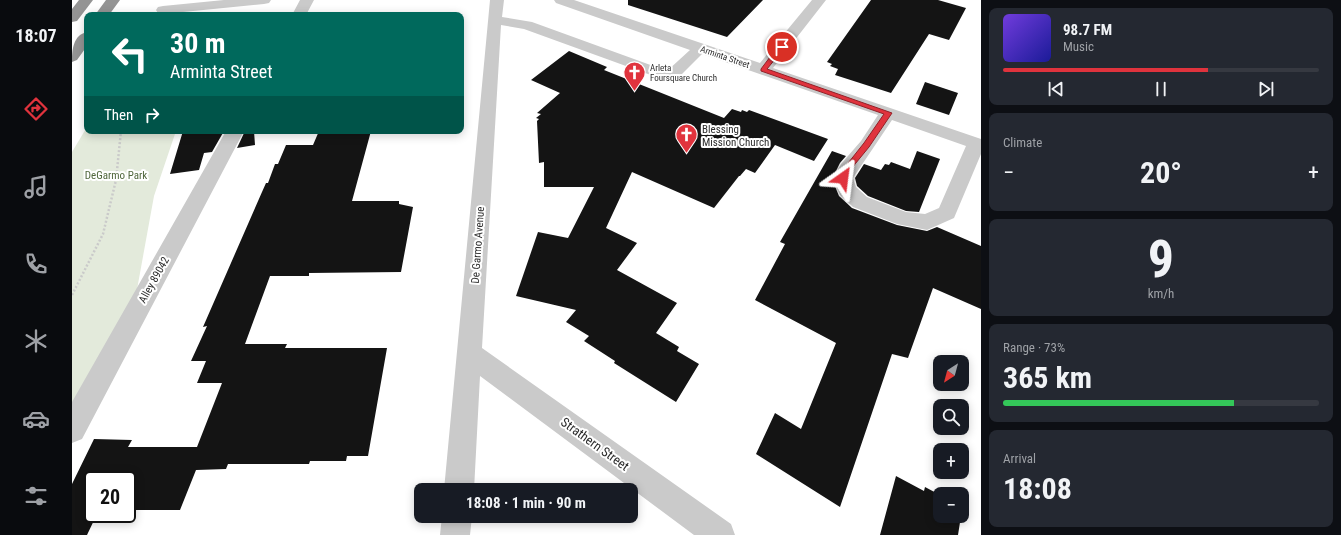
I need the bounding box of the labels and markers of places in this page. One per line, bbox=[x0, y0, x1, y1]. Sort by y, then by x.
pin bbox=[765, 30, 799, 64]
church icon: Arleta Foursquare Church bbox=[621, 60, 647, 93]
place label: Arleta Foursquare Church bbox=[650, 63, 717, 83]
church icon: Blessing Mission Church bbox=[673, 122, 699, 155]
place label: Blessing Mission Church bbox=[702, 123, 769, 149]

